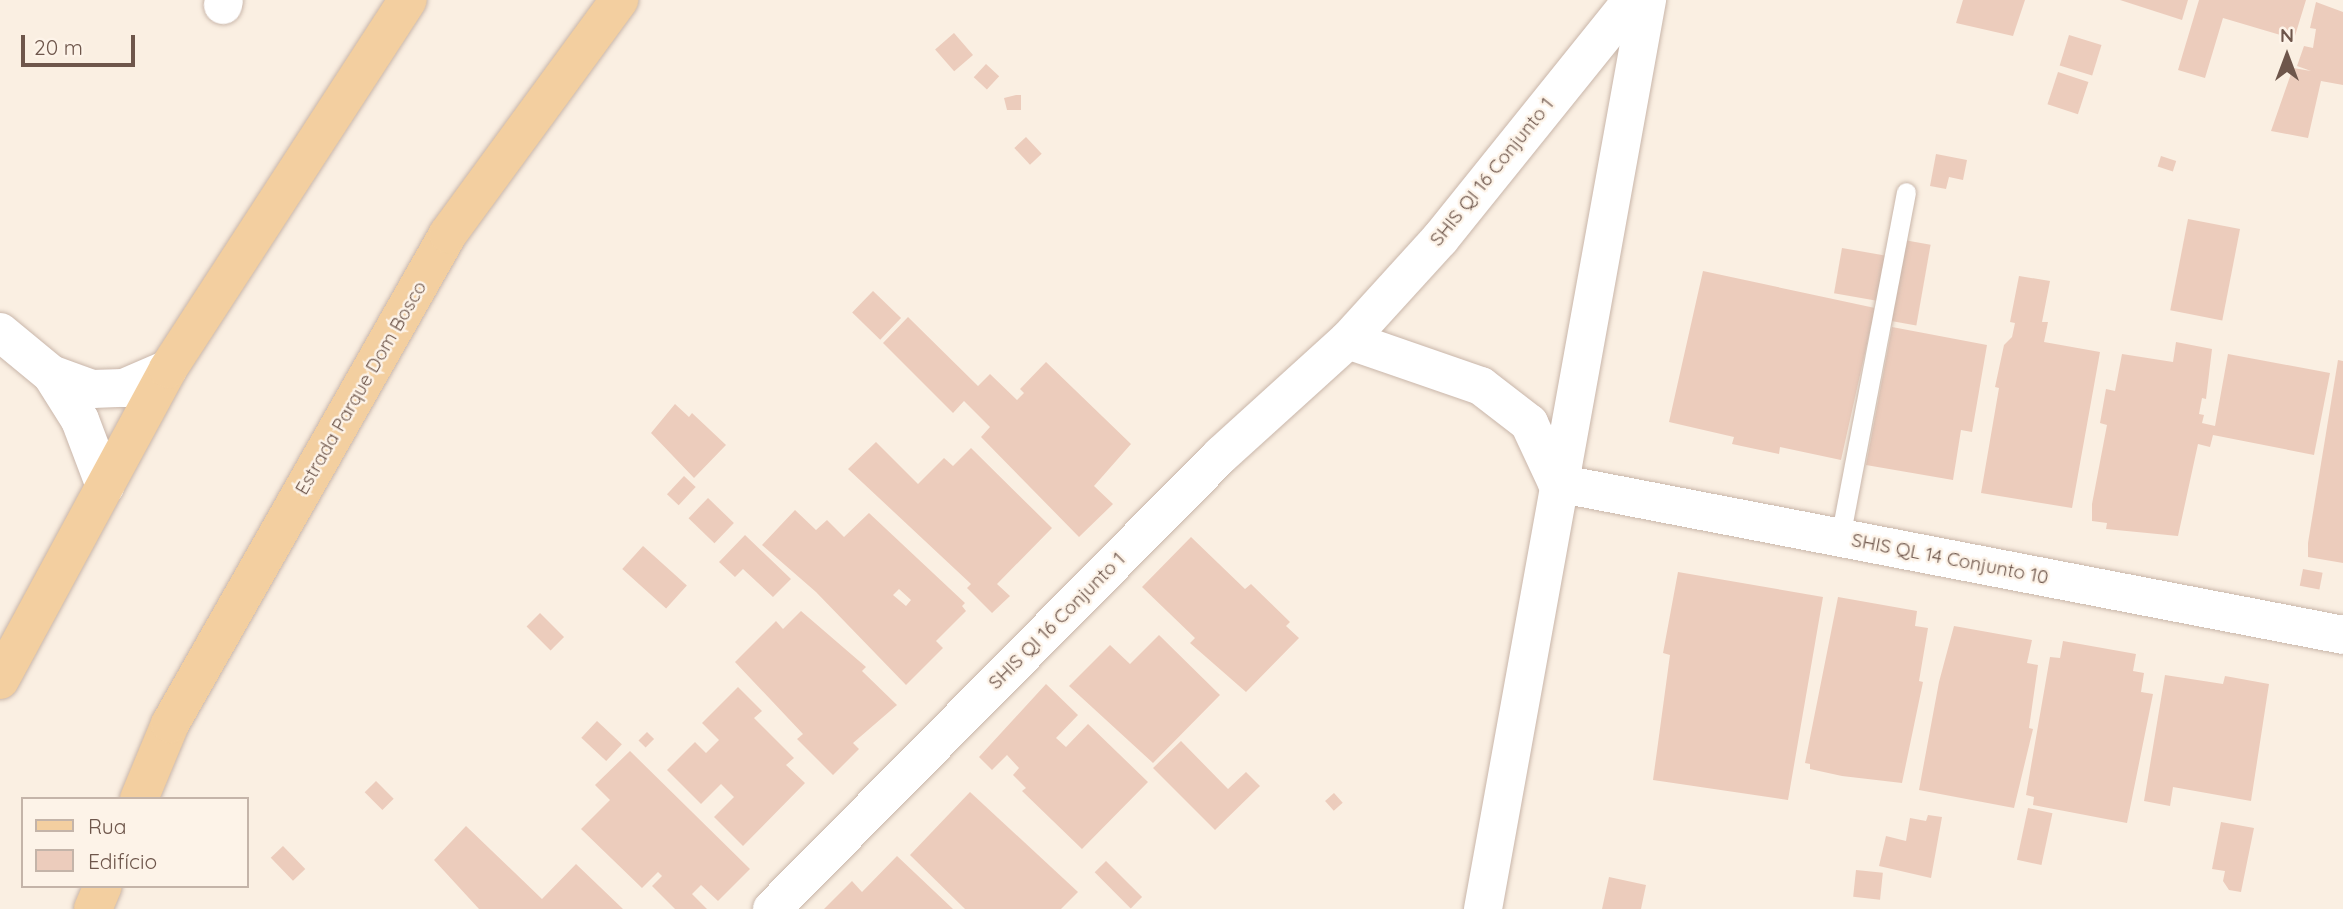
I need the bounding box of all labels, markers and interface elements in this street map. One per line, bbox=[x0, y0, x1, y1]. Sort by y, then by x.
scale bar bbox=[24, 21, 138, 65]
north arrow bbox=[2252, 21, 2322, 91]
text: N bbox=[2280, 23, 2294, 47]
text: 20 m bbox=[34, 34, 83, 60]
street label: SHIS QI 16 Conjunto 1 bbox=[1425, 93, 1559, 251]
street label: Estrada Parque Dom Bosco bbox=[290, 277, 432, 499]
street label: SHIS QL 14 Conjunto 10 bbox=[1850, 529, 2050, 589]
street label: SHIS QI 16 Conjunto 1 bbox=[984, 548, 1130, 694]
legend bbox=[21, 797, 248, 888]
text: Rua bbox=[88, 813, 127, 839]
text: Edifício bbox=[88, 848, 157, 874]

